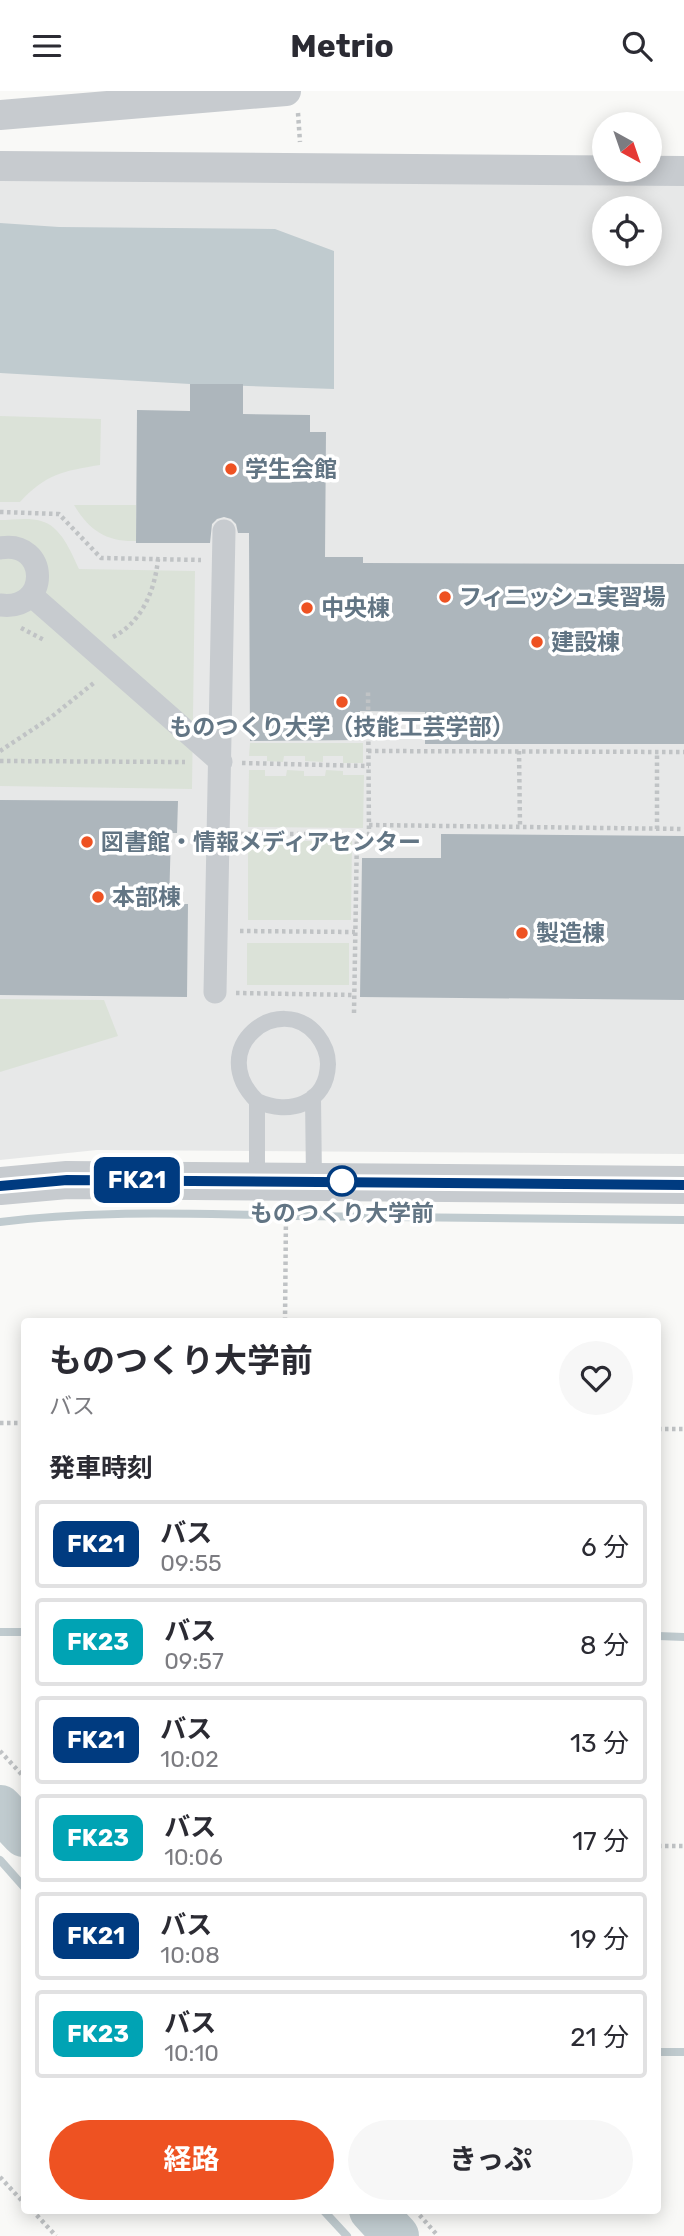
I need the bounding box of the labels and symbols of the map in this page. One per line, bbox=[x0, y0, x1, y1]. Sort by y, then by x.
north arrow bbox=[592, 112, 662, 182]
place label: 学生会館 bbox=[245, 455, 337, 483]
marker: 学生会館 bbox=[223, 461, 239, 477]
place label: フィニッシュ実習場 bbox=[459, 583, 666, 611]
marker: フィニッシュ実習場 bbox=[437, 589, 453, 605]
place label: 中央棟 bbox=[321, 594, 390, 622]
marker: 中央棟 bbox=[299, 600, 315, 616]
place label: 建設棟 bbox=[551, 628, 620, 656]
marker: 建設棟 bbox=[529, 634, 545, 650]
marker: ものつくり大学（技能工芸学部） bbox=[334, 694, 350, 710]
place label: ものつくり大学（技能工芸学部） bbox=[170, 713, 515, 741]
place label: 図書館・情報メディアセンター bbox=[101, 828, 421, 856]
marker: 図書館・情報メディアセンター bbox=[79, 834, 95, 850]
place label: 本部棟 bbox=[112, 883, 181, 911]
marker: 本部棟 bbox=[90, 889, 106, 905]
place label: 製造棟 bbox=[536, 919, 605, 947]
marker: 製造棟 bbox=[514, 925, 530, 941]
line badge: FK21 bbox=[88, 1157, 186, 1203]
marker: ものつくり大学前 bbox=[327, 1166, 357, 1196]
place label: ものつくり大学前 bbox=[250, 1199, 434, 1227]

